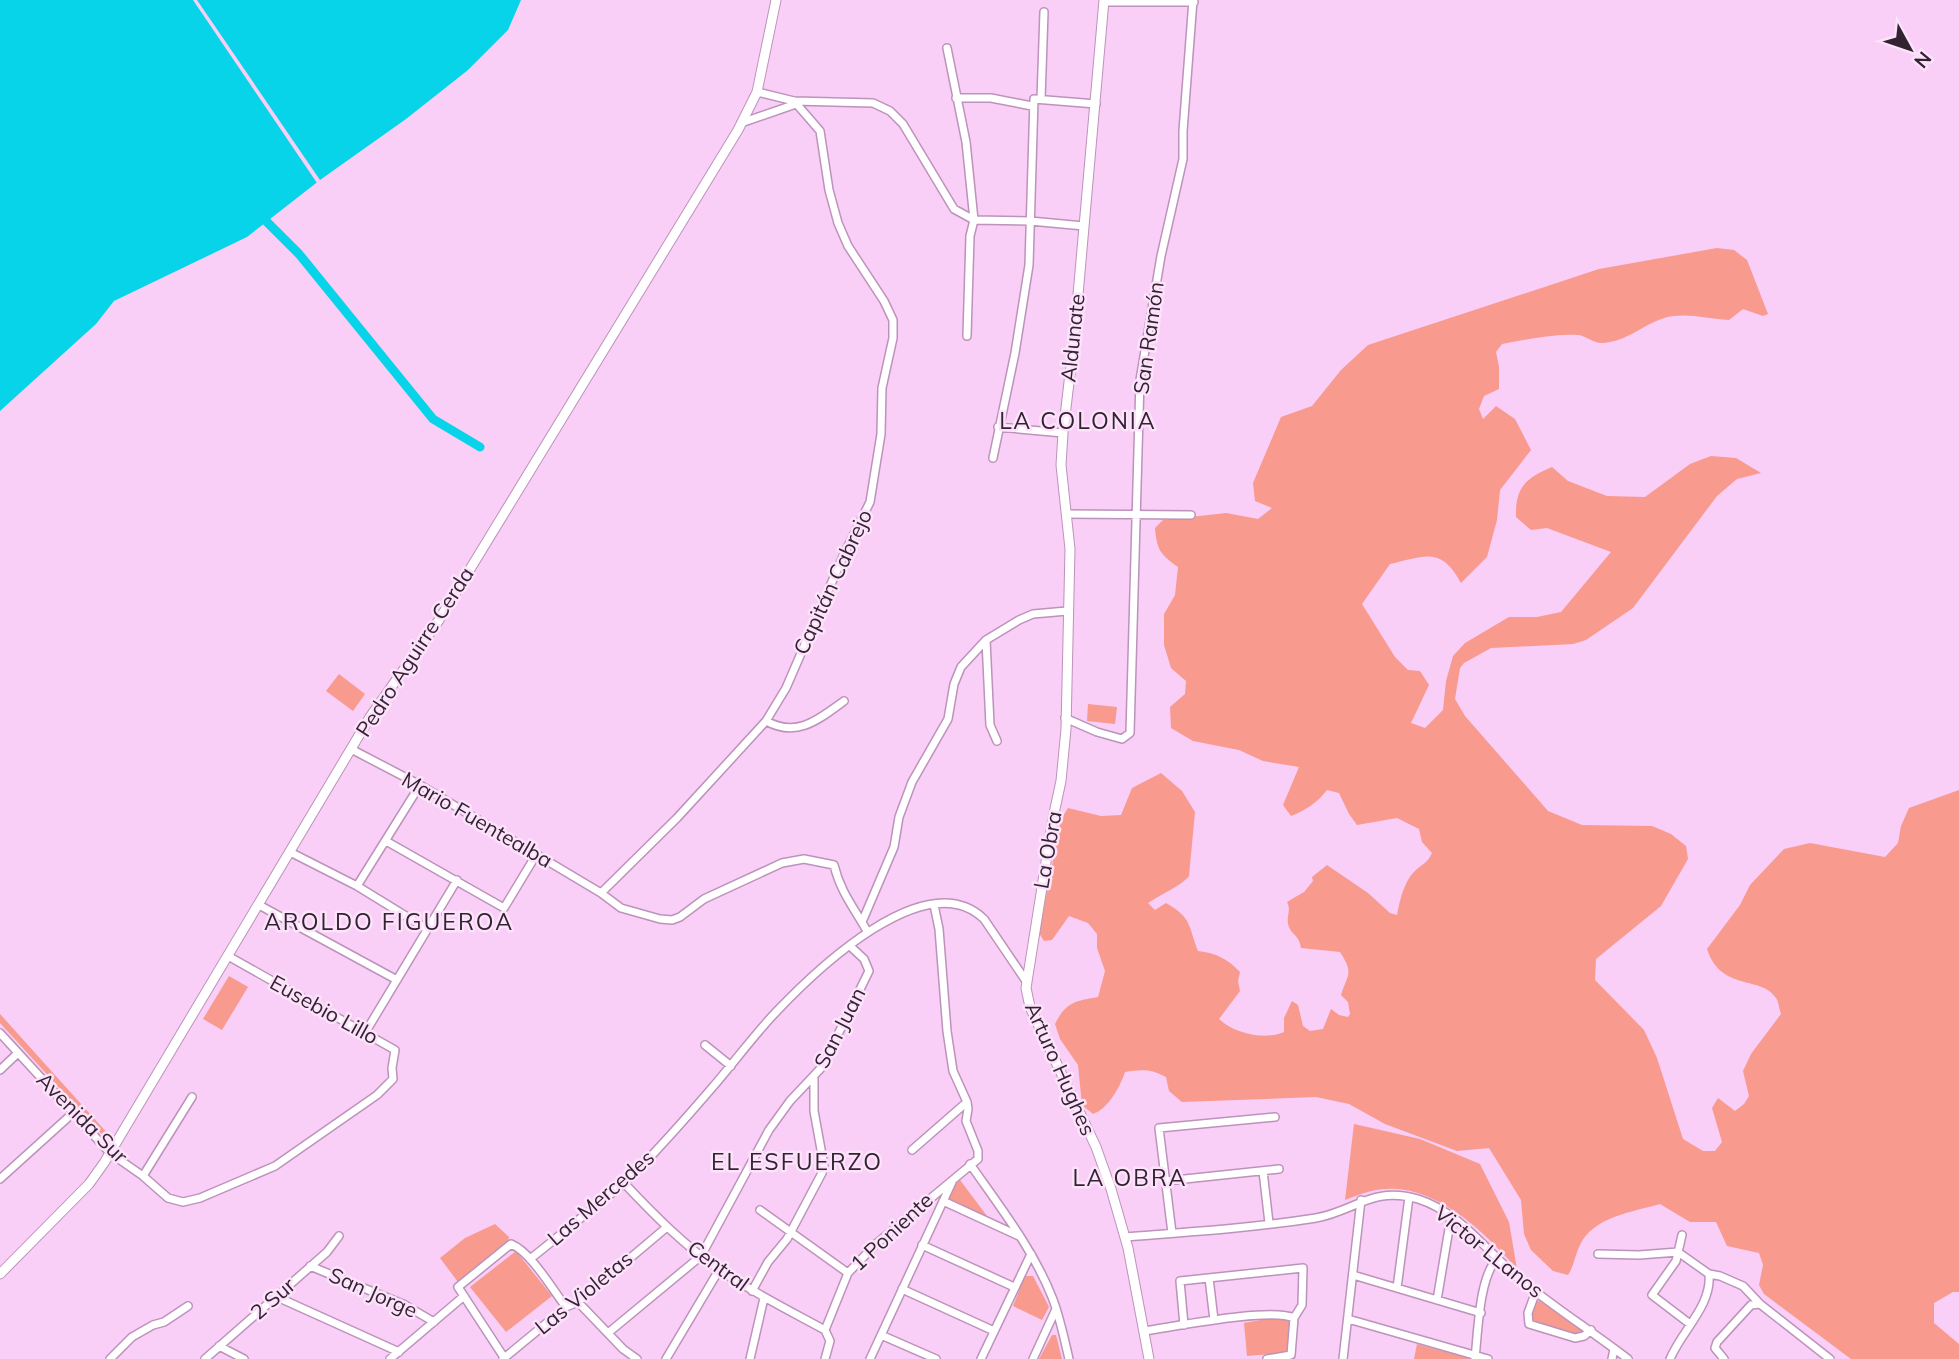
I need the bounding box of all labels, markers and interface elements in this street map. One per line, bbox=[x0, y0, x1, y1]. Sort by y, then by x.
north arrow bbox=[1875, 14, 1945, 84]
text: N bbox=[1909, 47, 1937, 73]
street label: San Ramón bbox=[1127, 280, 1169, 396]
street label: Aldunate bbox=[1054, 292, 1090, 383]
district label: LA COLONIA bbox=[999, 406, 1157, 435]
street label: Capitán Cabrejo bbox=[787, 505, 877, 658]
street label: Pedro Aguirre Cerda bbox=[350, 562, 479, 741]
street label: Mario Fuentealba bbox=[398, 765, 557, 873]
street label: La Obra bbox=[1027, 809, 1067, 891]
district label: AROLDO FIGUEROA bbox=[264, 907, 514, 936]
street label: Eusebio Lillo bbox=[266, 969, 383, 1050]
street label: San Juan bbox=[808, 983, 871, 1072]
street label: Arturo Hughes bbox=[1020, 998, 1102, 1139]
street label: Avenida Sur bbox=[32, 1066, 134, 1169]
street label: Las Mercedes bbox=[542, 1144, 659, 1251]
district label: EL ESFUERZO bbox=[711, 1147, 883, 1176]
district label: LA OBRA bbox=[1073, 1163, 1187, 1192]
street label: 1 Poniente bbox=[845, 1187, 938, 1276]
street label: Victor LLanos bbox=[1430, 1199, 1549, 1303]
street label: Central bbox=[683, 1234, 754, 1296]
street label: Las Violetas bbox=[529, 1245, 638, 1340]
street label: San Jorge bbox=[325, 1261, 422, 1323]
street label: 2 Sur bbox=[245, 1271, 300, 1325]

